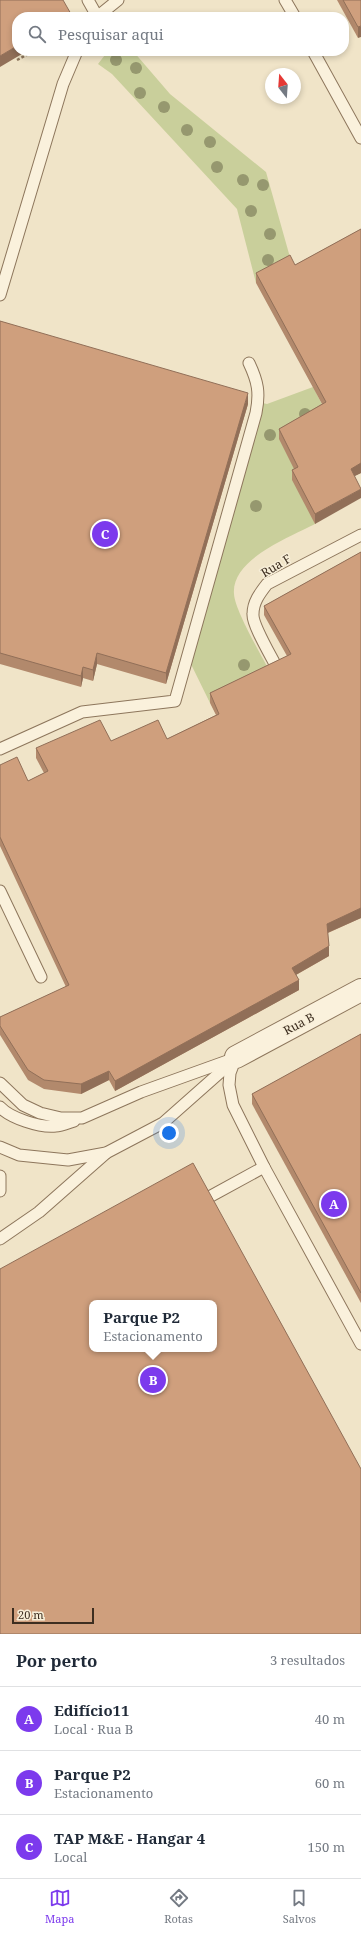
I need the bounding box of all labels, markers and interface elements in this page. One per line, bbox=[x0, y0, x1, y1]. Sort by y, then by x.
search box bbox=[12, 12, 349, 56]
icon: search bbox=[26, 23, 48, 45]
text: Pesquisar aqui bbox=[58, 24, 164, 44]
north arrow bbox=[265, 68, 301, 104]
pin: C bbox=[92, 519, 118, 549]
street label: Rua F bbox=[257, 550, 294, 581]
street label: Rua B bbox=[280, 1008, 318, 1039]
your location bbox=[159, 1123, 179, 1143]
pin: A bbox=[321, 1189, 347, 1219]
popup bbox=[89, 1300, 217, 1352]
text: Parque P2 bbox=[103, 1307, 180, 1327]
text: Estacionamento bbox=[103, 1327, 203, 1345]
pin: B bbox=[140, 1365, 166, 1395]
scale bar bbox=[12, 1606, 94, 1625]
text: 20 m bbox=[18, 1607, 44, 1622]
text: Por perto bbox=[16, 1649, 98, 1672]
text: 3 resultados bbox=[270, 1651, 345, 1669]
text: Edifício11 bbox=[54, 1700, 130, 1720]
text: A bbox=[24, 1710, 34, 1728]
text: 40 m bbox=[315, 1710, 345, 1728]
text: Local · Rua B bbox=[54, 1720, 133, 1738]
text: Parque P2 bbox=[54, 1764, 131, 1784]
text: B bbox=[25, 1774, 33, 1792]
text: 60 m bbox=[315, 1774, 345, 1792]
text: Estacionamento bbox=[54, 1784, 153, 1802]
text: TAP M&E - Hangar 4 bbox=[54, 1828, 205, 1848]
text: C bbox=[25, 1838, 33, 1856]
text: 150 m bbox=[308, 1838, 345, 1856]
text: Local bbox=[54, 1848, 87, 1866]
tab: Mapa bbox=[45, 1887, 74, 1926]
tab: Rotas bbox=[164, 1887, 193, 1926]
tab: Salvos bbox=[283, 1887, 316, 1926]

